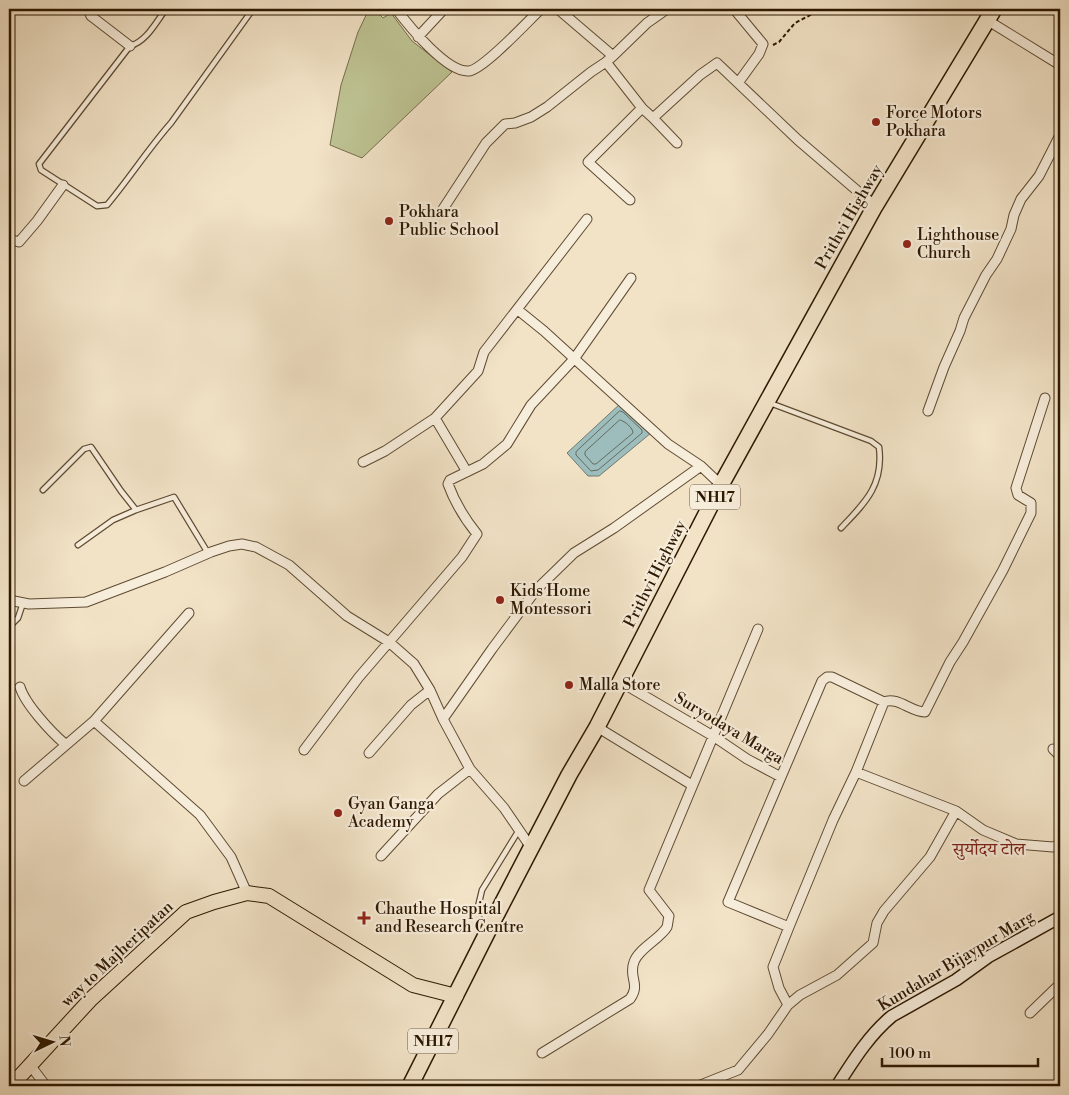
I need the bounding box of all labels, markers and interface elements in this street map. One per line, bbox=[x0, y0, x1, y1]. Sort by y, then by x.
place label: Force Motors Pokhara bbox=[886, 103, 982, 141]
marker: Force Motors Pokhara bbox=[870, 116, 882, 128]
street label: Prithvi Highway bbox=[811, 161, 887, 273]
place label: Pokhara Public School bbox=[399, 202, 499, 240]
marker: Pokhara Public School bbox=[383, 215, 395, 227]
place label: Lighthouse Church bbox=[917, 225, 999, 263]
marker: Lighthouse Church bbox=[901, 238, 913, 250]
road number: NH17 bbox=[690, 484, 740, 510]
street label: Prithvi Highway bbox=[619, 517, 691, 631]
place label: Kids Home Montessori bbox=[510, 581, 592, 619]
marker: Kids Home Montessori bbox=[494, 594, 506, 606]
place label: Malla Store bbox=[579, 675, 661, 695]
marker: Malla Store bbox=[563, 679, 575, 691]
street label: Suryodaya Marga bbox=[671, 688, 788, 769]
place label: Gyan Ganga Academy bbox=[347, 794, 435, 832]
marker: Gyan Ganga Academy bbox=[332, 807, 344, 819]
district label: सुर्योदय टोल bbox=[952, 838, 1027, 861]
street label: way to Majheripatan bbox=[56, 896, 178, 1012]
place label: Chauthe Hospital and Research Centre bbox=[375, 899, 524, 937]
street label: Kundahar Bijaypur Marg bbox=[874, 906, 1038, 1016]
marker: Chauthe Hospital and Research Centre bbox=[357, 911, 371, 925]
north arrow bbox=[28, 1018, 78, 1068]
road number: NH17 bbox=[408, 1028, 458, 1054]
text: N bbox=[55, 1035, 73, 1047]
scale bar bbox=[882, 1035, 1038, 1067]
text: 100 m bbox=[889, 1044, 931, 1063]

